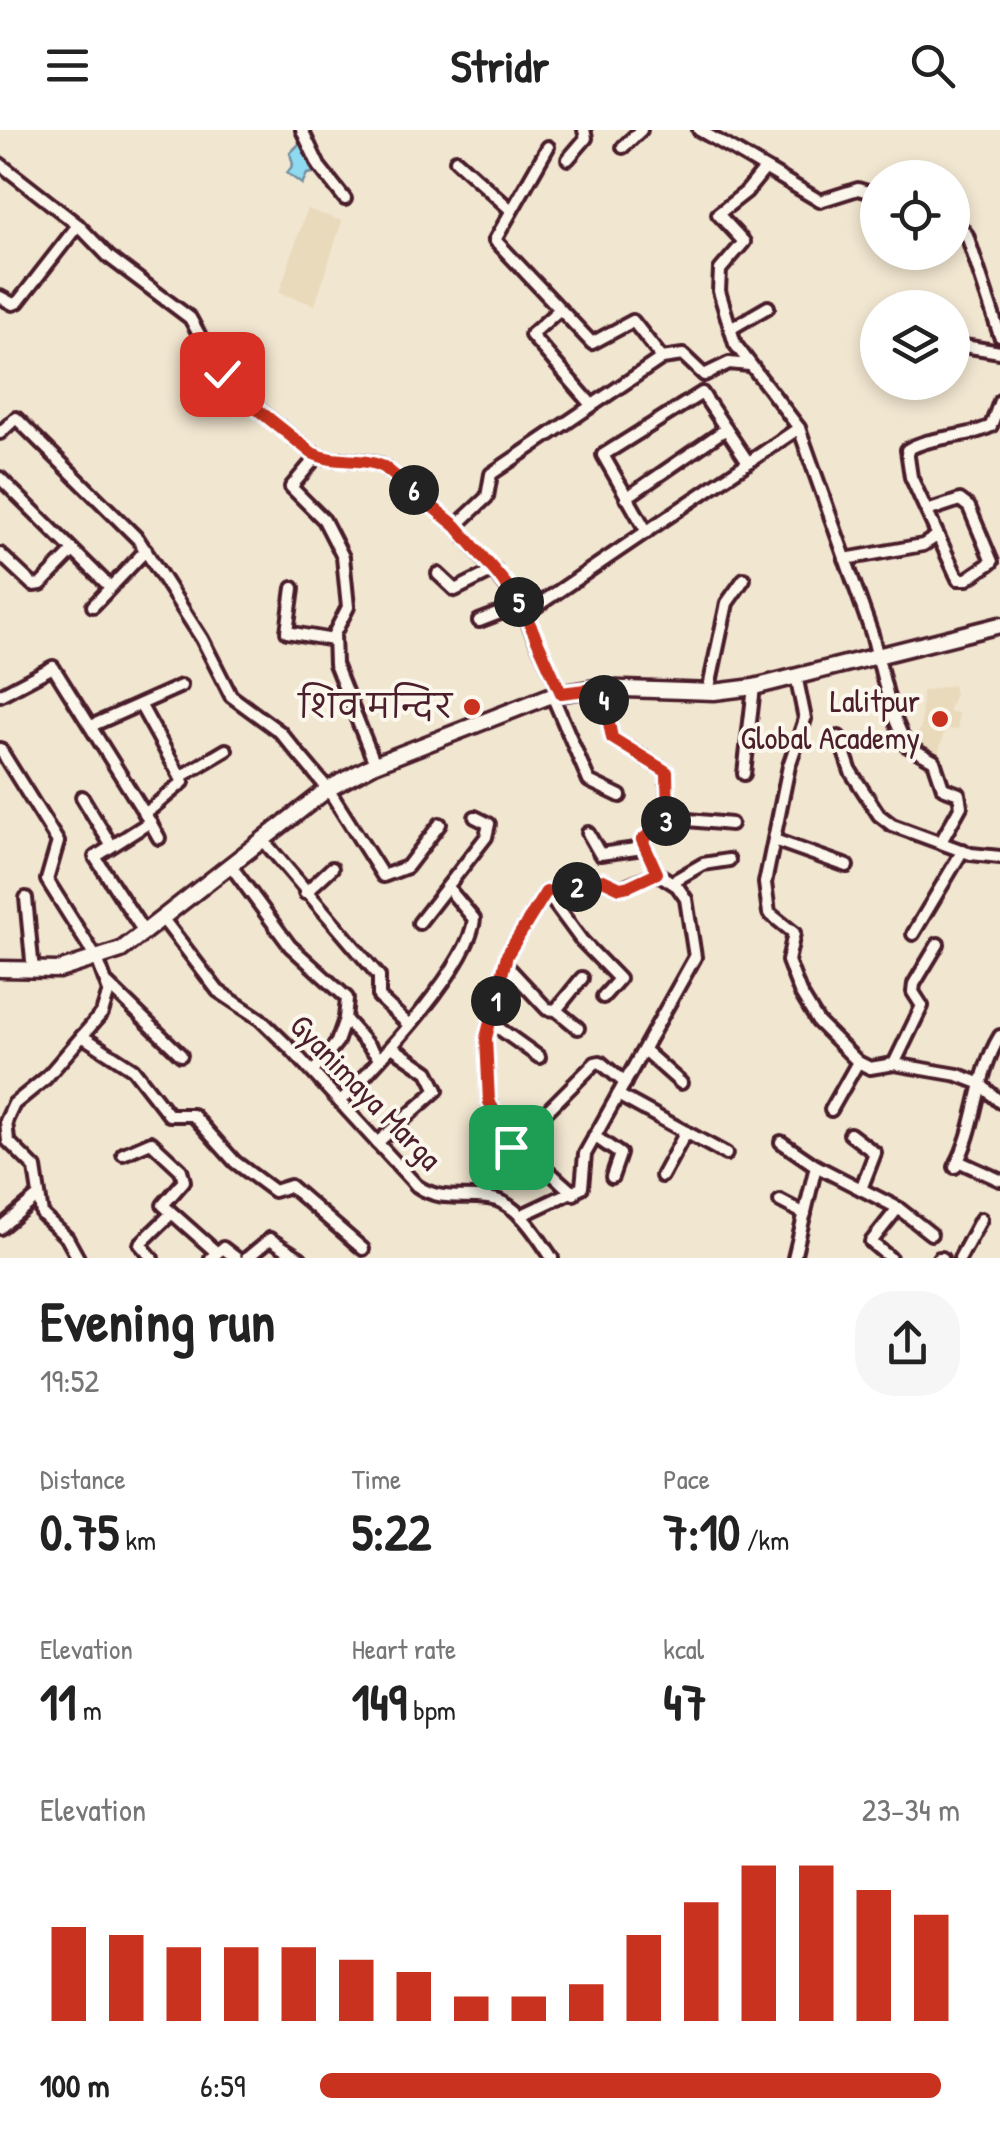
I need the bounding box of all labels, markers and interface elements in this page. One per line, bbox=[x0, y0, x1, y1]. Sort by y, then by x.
text: Stridr bbox=[451, 35, 549, 96]
icon: menu bbox=[40, 38, 95, 93]
icon: search bbox=[905, 38, 960, 93]
map controls bbox=[860, 160, 970, 400]
button: locate bbox=[860, 160, 970, 270]
button: layers bbox=[860, 290, 970, 400]
pin bbox=[180, 332, 265, 417]
icon: check bbox=[195, 347, 250, 402]
pin: 6 bbox=[389, 465, 439, 515]
text: 6 bbox=[408, 471, 420, 509]
pin: 5 bbox=[494, 577, 544, 627]
text: 5 bbox=[513, 583, 525, 621]
pin: 4 bbox=[579, 675, 629, 725]
place label: Lalitpur Global Academy bbox=[741, 679, 920, 759]
text: 4 bbox=[599, 681, 609, 719]
place label: शिव मन्दिर bbox=[296, 682, 454, 728]
marker: शिव मन्दिर bbox=[461, 696, 483, 718]
marker: Lalitpur Global Academy bbox=[929, 708, 951, 730]
pin: 3 bbox=[641, 796, 691, 846]
text: 3 bbox=[660, 802, 672, 840]
pin: 2 bbox=[552, 862, 602, 912]
text: 2 bbox=[570, 868, 584, 906]
pin: 1 bbox=[471, 976, 521, 1026]
text: 1 bbox=[491, 982, 501, 1020]
street label: Gyanimaya Marga bbox=[281, 1004, 452, 1179]
pin bbox=[469, 1105, 554, 1190]
icon: arrive bbox=[484, 1120, 539, 1175]
text: Evening run bbox=[40, 1284, 275, 1358]
button: share bbox=[855, 1291, 960, 1396]
text: 19:52 bbox=[40, 1359, 99, 1402]
text: Distance bbox=[40, 1460, 126, 1498]
text: Time bbox=[352, 1460, 401, 1498]
text: Pace bbox=[663, 1460, 710, 1498]
text: 0.75 bbox=[40, 1498, 119, 1566]
text: 5:22 bbox=[352, 1498, 431, 1566]
text: 7:10 bbox=[663, 1498, 740, 1566]
text: km bbox=[119, 1521, 156, 1559]
text: /km bbox=[740, 1521, 789, 1559]
text: Elevation bbox=[40, 1630, 133, 1668]
text: Heart rate bbox=[352, 1630, 456, 1668]
text: kcal bbox=[663, 1630, 704, 1668]
text: 11 bbox=[40, 1668, 76, 1736]
text: 149 bbox=[352, 1668, 407, 1736]
text: 47 bbox=[663, 1668, 707, 1736]
text: m bbox=[76, 1691, 102, 1729]
text: bpm bbox=[407, 1691, 456, 1729]
text: Elevation bbox=[40, 1788, 146, 1831]
text: 23–34 m bbox=[862, 1788, 960, 1831]
text: 100 m bbox=[40, 2064, 109, 2107]
text: 6:59 bbox=[200, 2064, 245, 2107]

